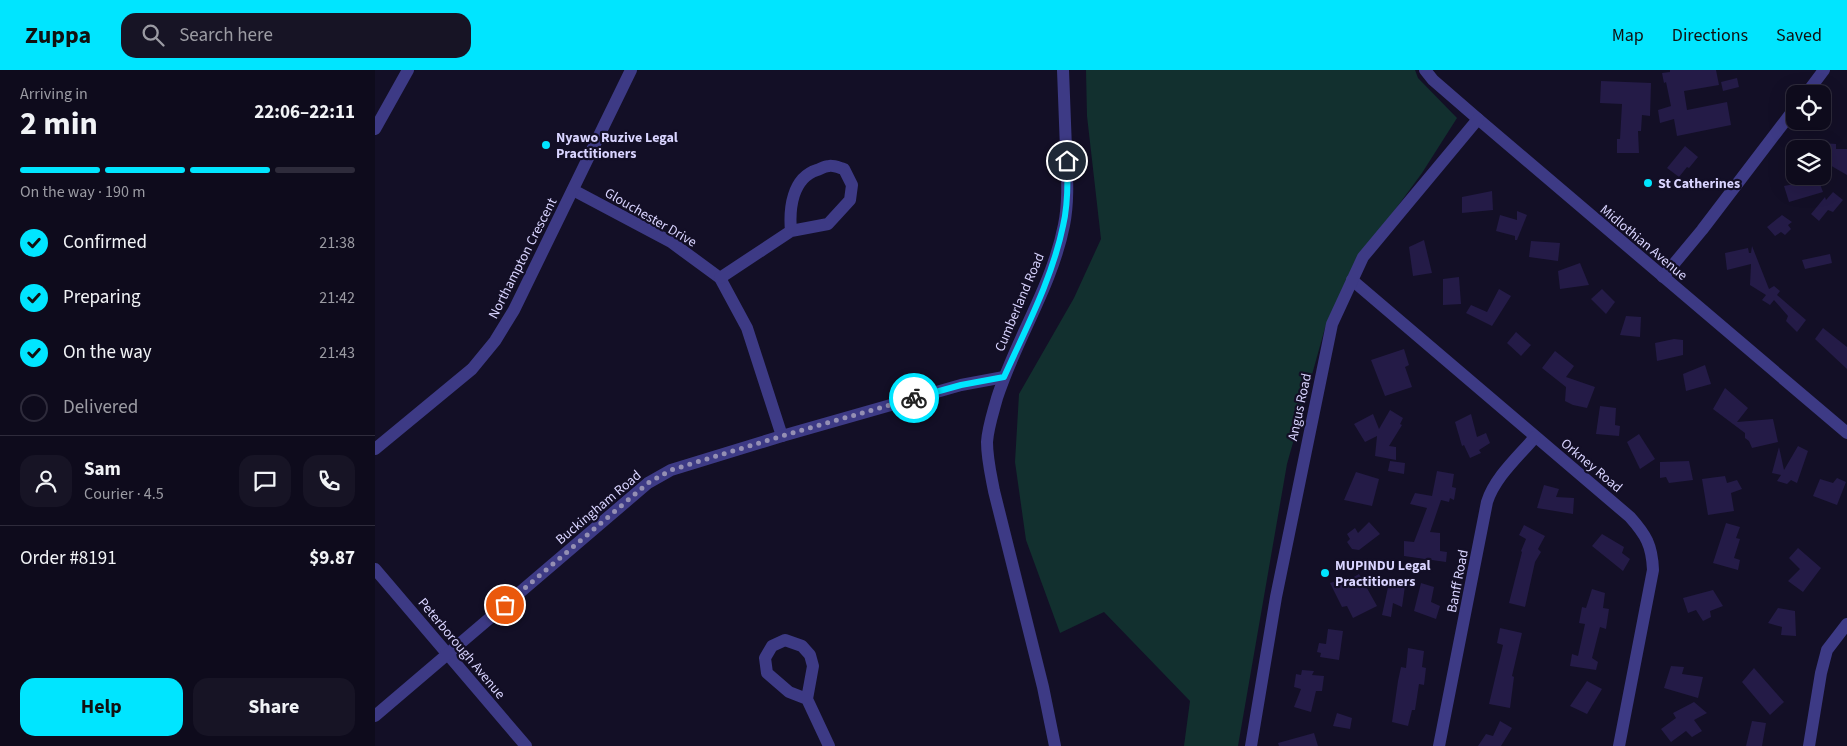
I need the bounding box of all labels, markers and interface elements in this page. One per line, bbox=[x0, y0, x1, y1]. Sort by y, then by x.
search box bbox=[121, 13, 471, 58]
text: Zuppa bbox=[25, 18, 91, 53]
icon: search bbox=[139, 21, 167, 49]
text: Search here bbox=[179, 22, 273, 49]
text: Map bbox=[1612, 23, 1644, 48]
text: Directions bbox=[1672, 23, 1748, 48]
text: Saved bbox=[1776, 23, 1822, 48]
text: Arriving in bbox=[20, 83, 88, 105]
map controls bbox=[1786, 85, 1831, 185]
button: locate bbox=[1786, 85, 1831, 130]
text: 22:06–22:11 bbox=[254, 99, 355, 126]
text: 2 min bbox=[20, 101, 98, 147]
place label: Nyawo Ruzive Legal Practitioners bbox=[556, 128, 678, 164]
marker: Nyawo Ruzive Legal Practitioners bbox=[540, 139, 552, 151]
pin bbox=[1046, 140, 1088, 182]
button: layers bbox=[1786, 140, 1831, 185]
icon: home bbox=[1053, 147, 1081, 175]
place label: St Catherines bbox=[1658, 174, 1740, 194]
marker: St Catherines bbox=[1642, 177, 1654, 189]
text: On the way · 190 m bbox=[20, 181, 145, 203]
street label: Glouchester Drive bbox=[601, 183, 700, 252]
street label: Northampton Crescent bbox=[484, 194, 562, 323]
street label: Midlothian Avenue bbox=[1595, 200, 1691, 285]
icon: check bbox=[20, 229, 48, 257]
text: Confirmed bbox=[63, 229, 147, 256]
text: 21:38 bbox=[319, 232, 355, 254]
street label: Cumberland Road bbox=[990, 250, 1050, 355]
icon: check bbox=[20, 284, 48, 312]
text: Preparing bbox=[63, 284, 141, 311]
text: 21:42 bbox=[319, 287, 355, 309]
icon: check bbox=[20, 339, 48, 367]
text: On the way bbox=[63, 339, 152, 366]
text: 21:43 bbox=[319, 342, 355, 364]
street label: Angus Road bbox=[1283, 372, 1317, 443]
courier bbox=[889, 373, 939, 423]
icon: bike bbox=[900, 384, 928, 412]
text: Delivered bbox=[63, 394, 138, 421]
street label: Orkney Road bbox=[1556, 434, 1627, 498]
button: person bbox=[20, 455, 72, 507]
button: chat bbox=[239, 455, 291, 507]
button: phone bbox=[303, 455, 355, 507]
text: Sam bbox=[84, 456, 121, 483]
street label: Buckingham Road bbox=[551, 466, 646, 550]
text: Courier · 4.5 bbox=[84, 483, 164, 505]
text: Order #8191 bbox=[20, 545, 117, 572]
text: $9.87 bbox=[309, 545, 355, 572]
street label: Banff Road bbox=[1442, 548, 1474, 614]
place label: MUPINDU Legal Practitioners bbox=[1335, 556, 1431, 592]
marker: MUPINDU Legal Practitioners bbox=[1319, 567, 1331, 579]
pin bbox=[484, 584, 526, 626]
icon: bag bbox=[491, 591, 519, 619]
street label: Peterborough Avenue bbox=[413, 594, 510, 704]
button: Help bbox=[20, 678, 183, 736]
button: Share bbox=[193, 678, 355, 736]

